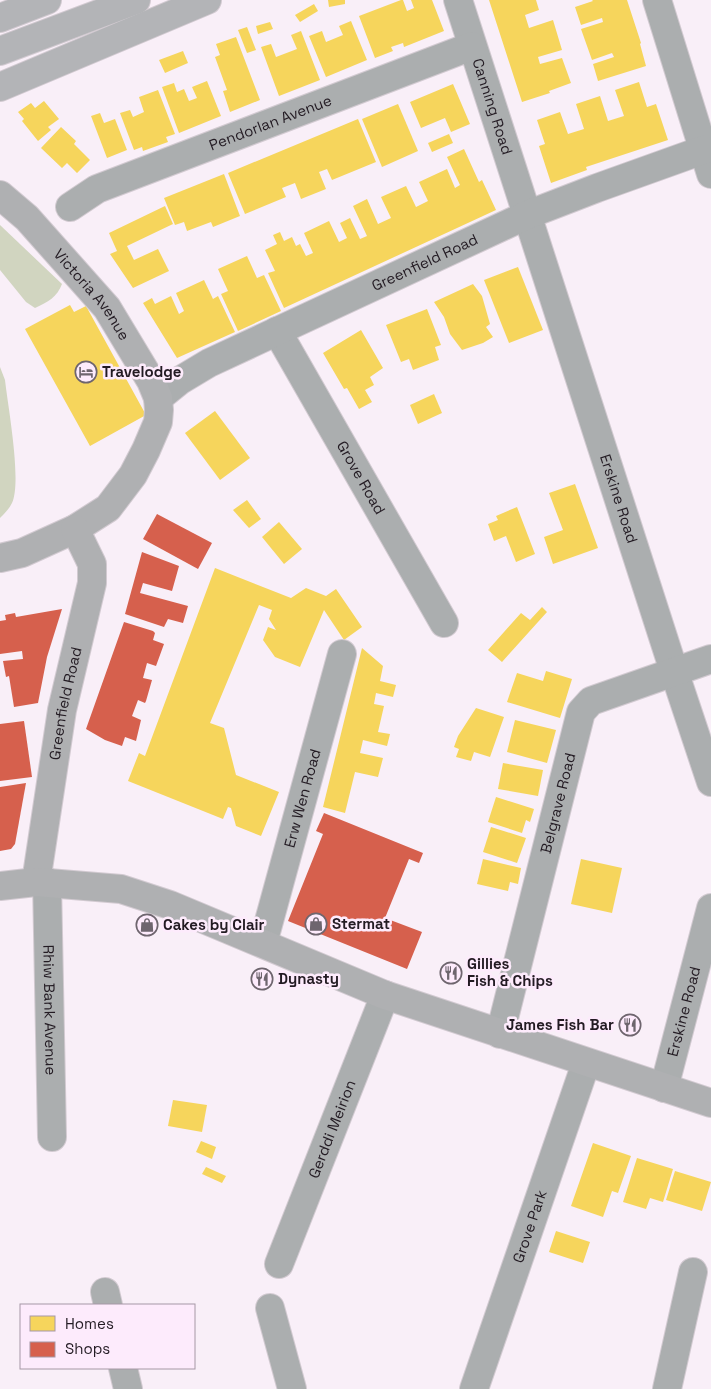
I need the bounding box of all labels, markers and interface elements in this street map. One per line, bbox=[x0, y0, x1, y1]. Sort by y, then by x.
street label: Canning Road bbox=[468, 56, 517, 157]
street label: Pendorlan Avenue bbox=[206, 90, 334, 154]
street label: Greenfield Road bbox=[368, 229, 481, 295]
street label: Victoria Avenue bbox=[50, 245, 134, 344]
hotel icon: Travelodge bbox=[74, 360, 98, 384]
place label: Travelodge bbox=[102, 362, 182, 381]
street label: Grove Road bbox=[333, 437, 390, 518]
street label: Erskine Road bbox=[596, 452, 642, 546]
street label: Greenfield Road bbox=[45, 645, 86, 761]
street label: Erw Wen Road bbox=[280, 747, 325, 850]
street label: Belgrave Road bbox=[536, 751, 579, 855]
shop icon: Stermat bbox=[304, 912, 328, 936]
shop icon: Cakes by Clair bbox=[135, 913, 159, 937]
place label: Stermat bbox=[332, 914, 390, 933]
place label: Cakes by Clair bbox=[163, 915, 265, 934]
street label: Rhiw Bank Avenue bbox=[39, 944, 61, 1076]
place label: Gillies Fish & Chips bbox=[467, 954, 553, 990]
restaurant icon: Gillies Fish & Chips bbox=[439, 961, 463, 985]
street label: Erskine Road bbox=[663, 964, 704, 1059]
restaurant icon: Dynasty bbox=[250, 967, 274, 991]
place label: Dynasty bbox=[278, 969, 339, 988]
restaurant icon: James Fish Bar bbox=[618, 1013, 642, 1037]
place label: James Fish Bar bbox=[506, 1015, 614, 1034]
street label: Gerddi Meirion bbox=[304, 1077, 360, 1181]
street label: Grove Park bbox=[508, 1187, 551, 1265]
legend bbox=[20, 1304, 195, 1369]
text: Homes bbox=[65, 1314, 114, 1333]
text: Shops bbox=[65, 1339, 110, 1358]

